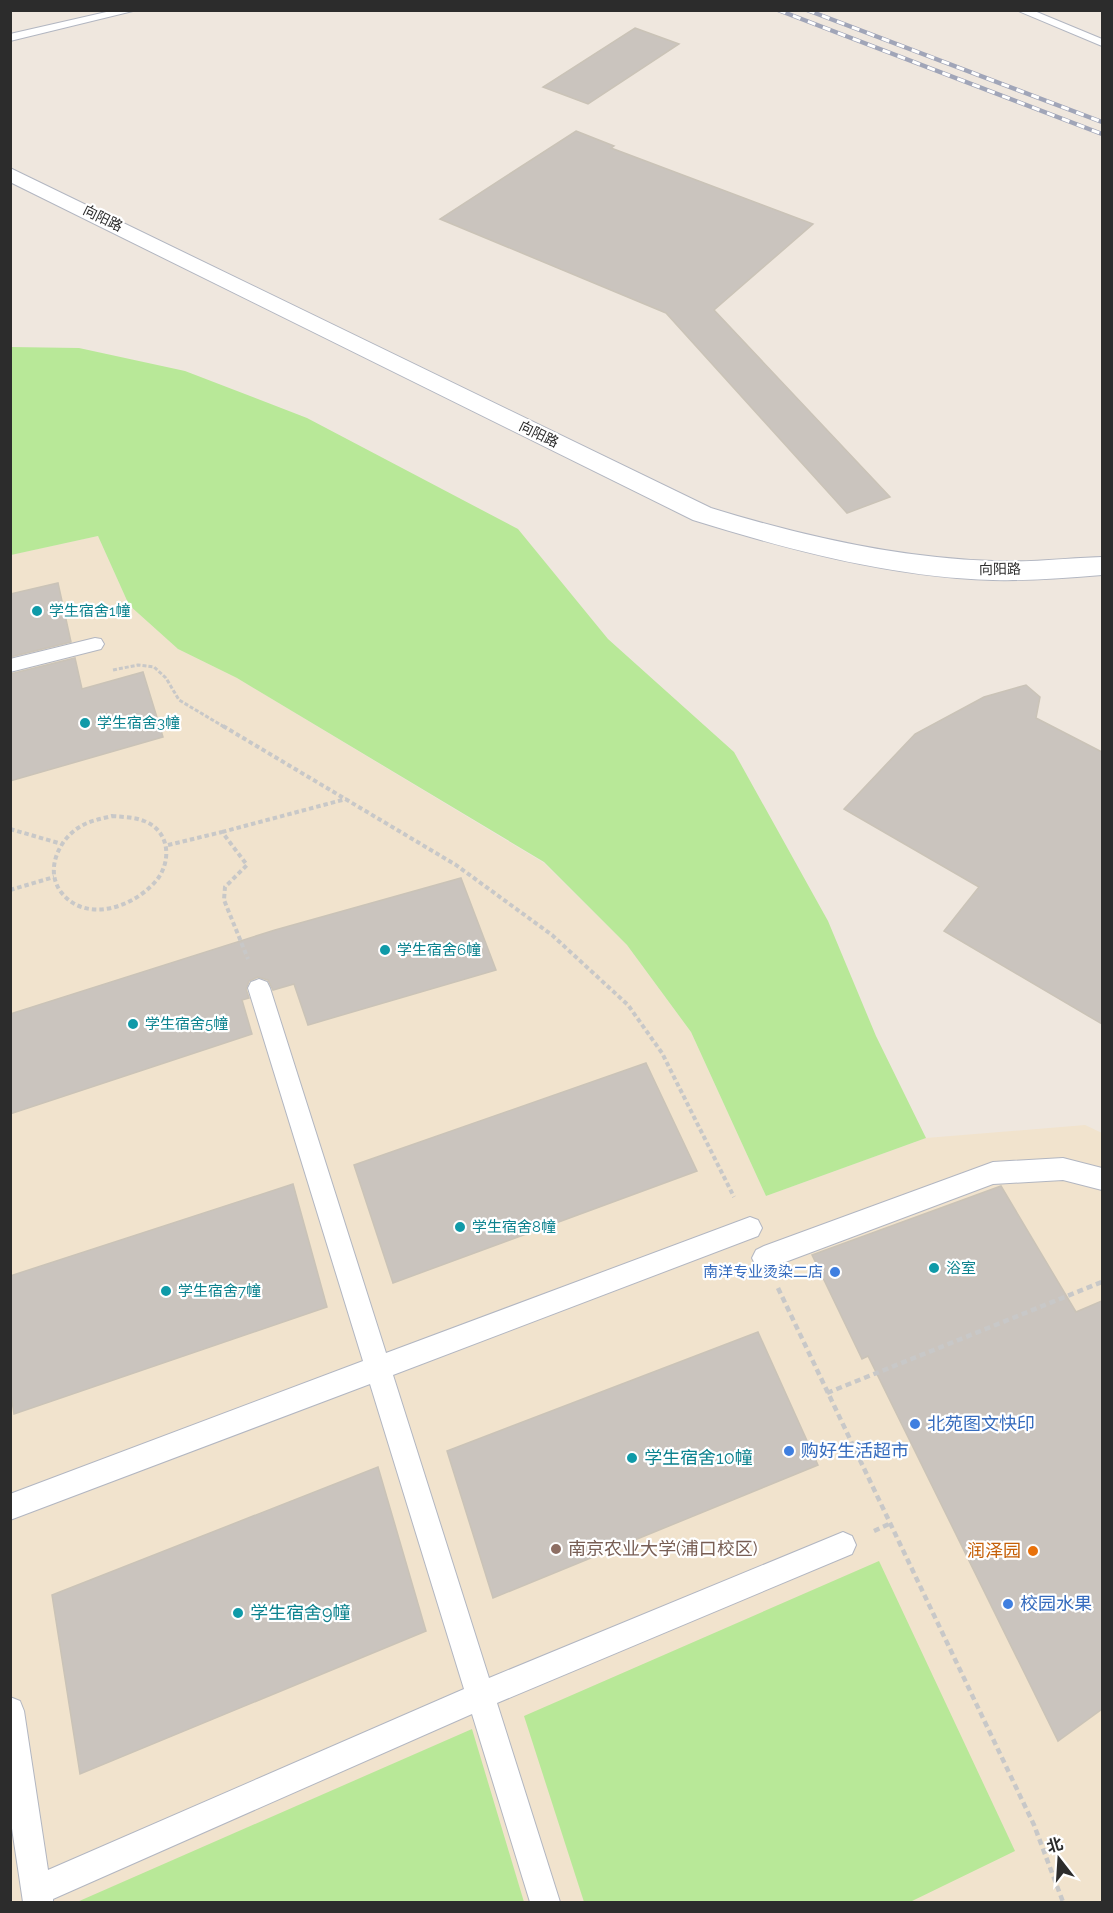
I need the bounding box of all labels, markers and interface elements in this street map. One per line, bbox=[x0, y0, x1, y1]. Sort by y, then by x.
street label: 向阳路 bbox=[81, 202, 125, 234]
street label: 向阳路 bbox=[517, 418, 561, 450]
street label: 向阳路 bbox=[979, 561, 1021, 577]
place label: 学生宿舍1幢 bbox=[49, 602, 130, 620]
marker: 学生宿舍1幢 bbox=[30, 604, 44, 618]
place label: 学生宿舍3幢 bbox=[97, 714, 180, 732]
marker: 学生宿舍3幢 bbox=[78, 716, 92, 730]
place label: 学生宿舍6幢 bbox=[397, 941, 481, 959]
marker: 学生宿舍6幢 bbox=[378, 943, 392, 957]
place label: 学生宿舍5幢 bbox=[145, 1015, 228, 1033]
marker: 学生宿舍5幢 bbox=[126, 1017, 140, 1031]
place label: 学生宿舍8幢 bbox=[472, 1218, 556, 1236]
marker: 学生宿舍8幢 bbox=[453, 1220, 467, 1234]
place label: 浴室 bbox=[946, 1259, 976, 1277]
marker: 浴室 bbox=[927, 1261, 941, 1275]
place label: 南洋专业烫染二店 bbox=[703, 1263, 823, 1281]
marker: 南洋专业烫染二店 bbox=[828, 1265, 842, 1279]
place label: 学生宿舍7幢 bbox=[178, 1282, 261, 1300]
marker: 学生宿舍7幢 bbox=[159, 1284, 173, 1298]
place label: 北苑图文快印 bbox=[927, 1413, 1035, 1434]
marker: 北苑图文快印 bbox=[908, 1417, 922, 1431]
place label: 购好生活超市 bbox=[801, 1440, 909, 1461]
marker: 购好生活超市 bbox=[782, 1444, 796, 1458]
place label: 学生宿舍10幢 bbox=[644, 1447, 753, 1468]
marker: 学生宿舍10幢 bbox=[625, 1451, 639, 1465]
place label: 南京农业大学(浦口校区) bbox=[568, 1538, 758, 1559]
place label: 润泽园 bbox=[967, 1540, 1021, 1561]
marker: 南京农业大学(浦口校区) bbox=[549, 1542, 563, 1556]
marker: 润泽园 bbox=[1026, 1544, 1040, 1558]
place label: 校园水果 bbox=[1020, 1593, 1092, 1614]
marker: 校园水果 bbox=[1001, 1597, 1015, 1611]
place label: 学生宿舍9幢 bbox=[250, 1602, 351, 1623]
marker: 学生宿舍9幢 bbox=[231, 1606, 245, 1620]
north arrow bbox=[1029, 1829, 1089, 1889]
text: 北 bbox=[1044, 1834, 1065, 1857]

